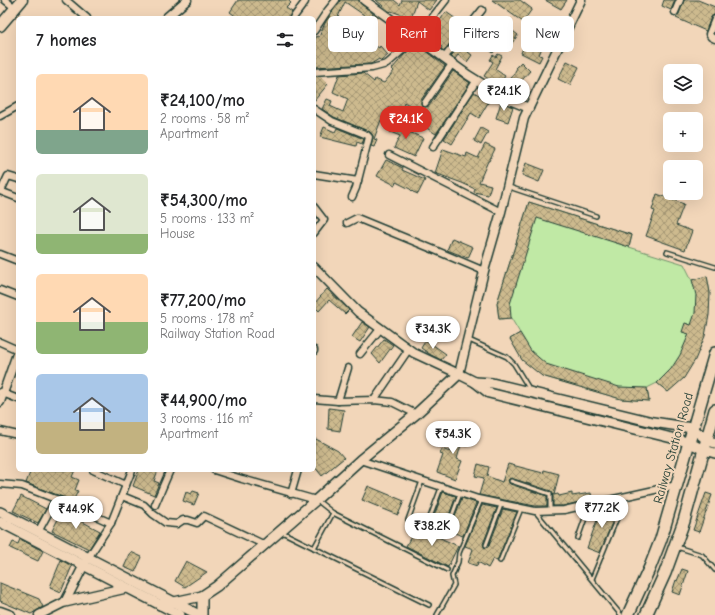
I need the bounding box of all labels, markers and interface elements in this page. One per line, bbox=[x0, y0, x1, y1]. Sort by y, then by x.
chip: Buy bbox=[328, 16, 378, 52]
chip: Rent bbox=[386, 16, 441, 52]
chip: Filters bbox=[449, 16, 513, 52]
chip: New bbox=[521, 16, 574, 52]
icon: filters bbox=[274, 29, 296, 51]
text: 7 homes bbox=[36, 31, 97, 50]
map controls bbox=[663, 64, 703, 200]
button: layers bbox=[663, 64, 703, 104]
pin: ₹24.1K bbox=[471, 78, 537, 112]
text: ₹24.1K bbox=[487, 83, 521, 98]
icon: home bbox=[68, 90, 116, 138]
text: ₹24,100/mo bbox=[160, 91, 245, 110]
pin: ₹24.1K bbox=[373, 106, 439, 140]
text: 2 rooms · 58 m² bbox=[160, 111, 249, 126]
text: ₹24.1K bbox=[389, 111, 423, 126]
button: + bbox=[663, 112, 703, 152]
text: Apartment bbox=[160, 126, 218, 141]
button: − bbox=[663, 160, 703, 200]
icon: home bbox=[68, 190, 116, 238]
text: ₹54,300/mo bbox=[160, 191, 248, 210]
text: 5 rooms · 133 m² bbox=[160, 211, 254, 226]
text: House bbox=[160, 226, 195, 241]
icon: home bbox=[68, 290, 116, 338]
text: ₹77,200/mo bbox=[160, 291, 246, 310]
text: 5 rooms · 178 m² bbox=[160, 311, 253, 326]
pin: ₹34.3K bbox=[400, 316, 466, 350]
text: ₹34.3K bbox=[415, 321, 451, 336]
text: Railway Station Road bbox=[160, 326, 275, 341]
icon: home bbox=[68, 390, 116, 438]
text: ₹44,900/mo bbox=[160, 391, 247, 410]
street label: Railway Station Road bbox=[650, 391, 696, 505]
text: 3 rooms · 116 m² bbox=[160, 411, 252, 426]
pin: ₹54.3K bbox=[420, 421, 486, 455]
text: Apartment bbox=[160, 426, 218, 441]
text: ₹54.3K bbox=[435, 426, 471, 441]
pin: ₹77.2K bbox=[569, 495, 635, 529]
pin: ₹44.9K bbox=[43, 496, 109, 530]
text: ₹77.2K bbox=[584, 500, 620, 515]
text: ₹44.9K bbox=[58, 501, 94, 516]
pin: ₹38.2K bbox=[399, 513, 465, 547]
text: ₹38.2K bbox=[414, 518, 450, 533]

